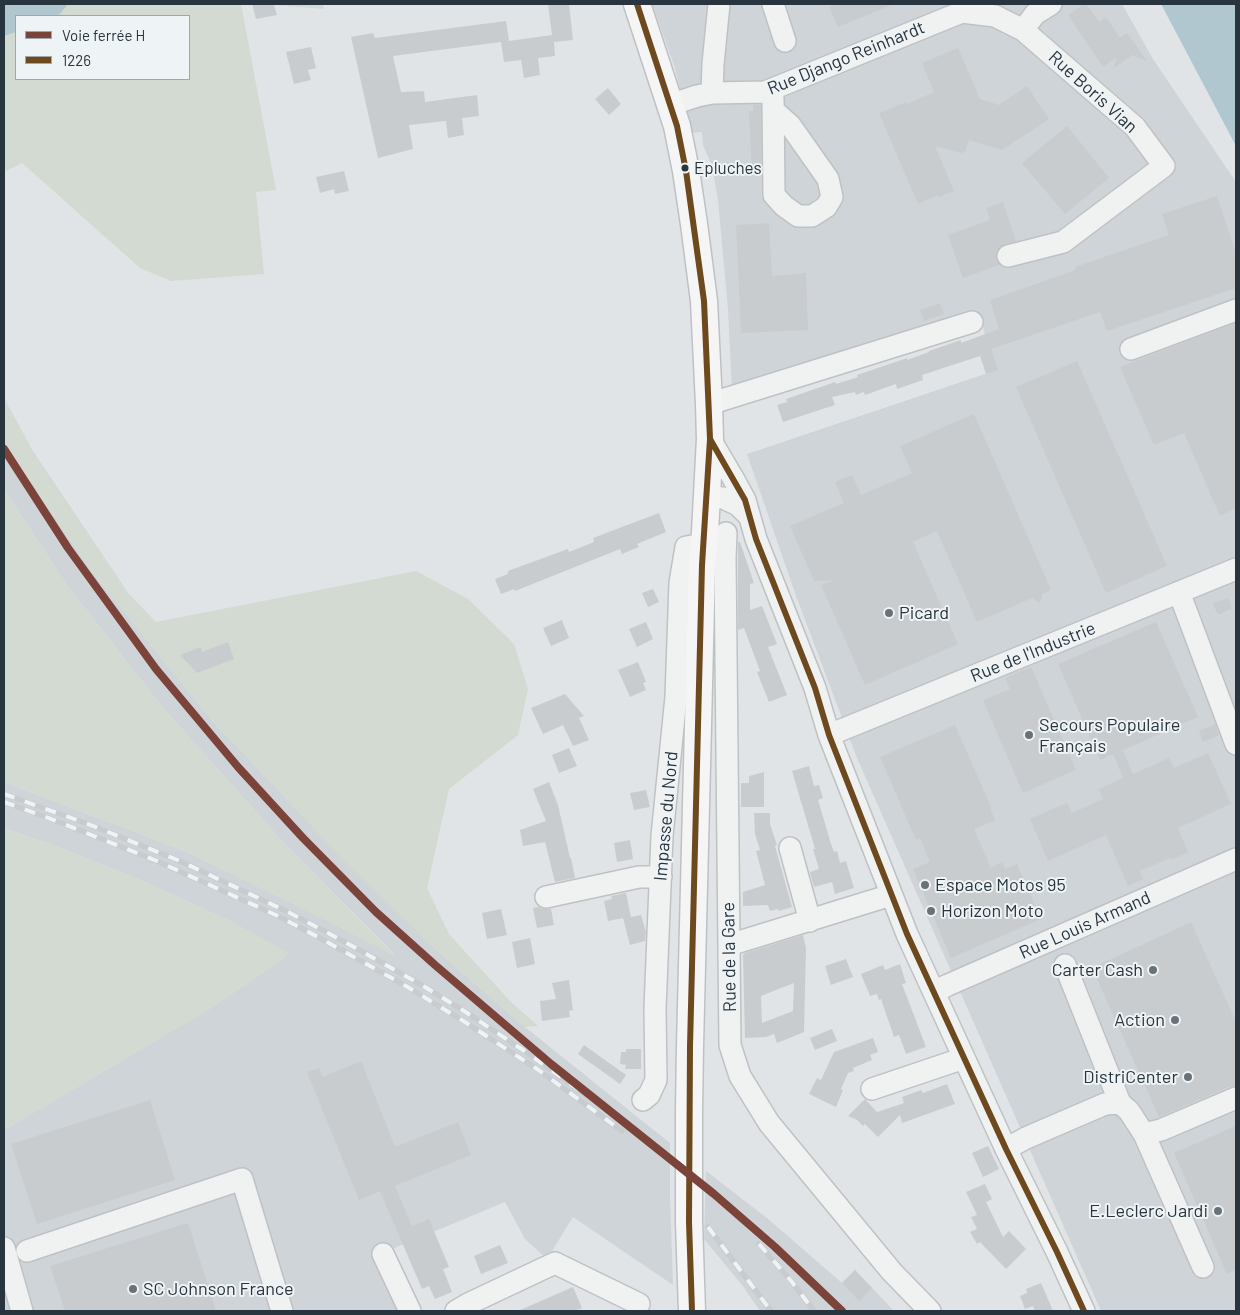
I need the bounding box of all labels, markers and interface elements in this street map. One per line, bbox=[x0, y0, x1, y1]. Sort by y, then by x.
legend bbox=[15, 15, 190, 80]
street label: Rue Django Reinhardt bbox=[764, 17, 928, 99]
text: Voie ferrée H bbox=[62, 26, 145, 44]
street label: Rue Boris Vian bbox=[1044, 46, 1142, 138]
text: 1226 bbox=[62, 51, 91, 69]
place label: Epluches bbox=[694, 158, 762, 178]
marker: Epluches bbox=[680, 163, 690, 173]
place label: Picard bbox=[899, 602, 949, 624]
marker: Picard bbox=[883, 607, 895, 619]
street label: Rue de l'Industrie bbox=[967, 617, 1099, 687]
place label: Secours Populaire Français bbox=[1039, 714, 1180, 756]
marker: Secours Populaire Français bbox=[1023, 729, 1035, 741]
street label: Impasse du Nord bbox=[650, 750, 682, 882]
place label: Espace Motos 95 bbox=[935, 874, 1066, 896]
marker: Espace Motos 95 bbox=[919, 879, 931, 891]
street label: Rue Louis Armand bbox=[1016, 886, 1154, 964]
place label: Horizon Moto bbox=[941, 900, 1044, 922]
street label: Rue de la Gare bbox=[717, 902, 741, 1012]
marker: Horizon Moto bbox=[925, 905, 937, 917]
place label: Carter Cash bbox=[1052, 959, 1143, 981]
marker: Carter Cash bbox=[1147, 964, 1159, 976]
place label: Action bbox=[1114, 1009, 1165, 1031]
marker: Action bbox=[1169, 1014, 1181, 1026]
place label: DistriCenter bbox=[1083, 1066, 1178, 1088]
marker: DistriCenter bbox=[1182, 1071, 1194, 1083]
place label: E.Leclerc Jardi bbox=[1089, 1200, 1208, 1222]
marker: E.Leclerc Jardi bbox=[1212, 1205, 1224, 1217]
place label: SC Johnson France bbox=[143, 1278, 294, 1300]
marker: SC Johnson France bbox=[127, 1283, 139, 1295]

